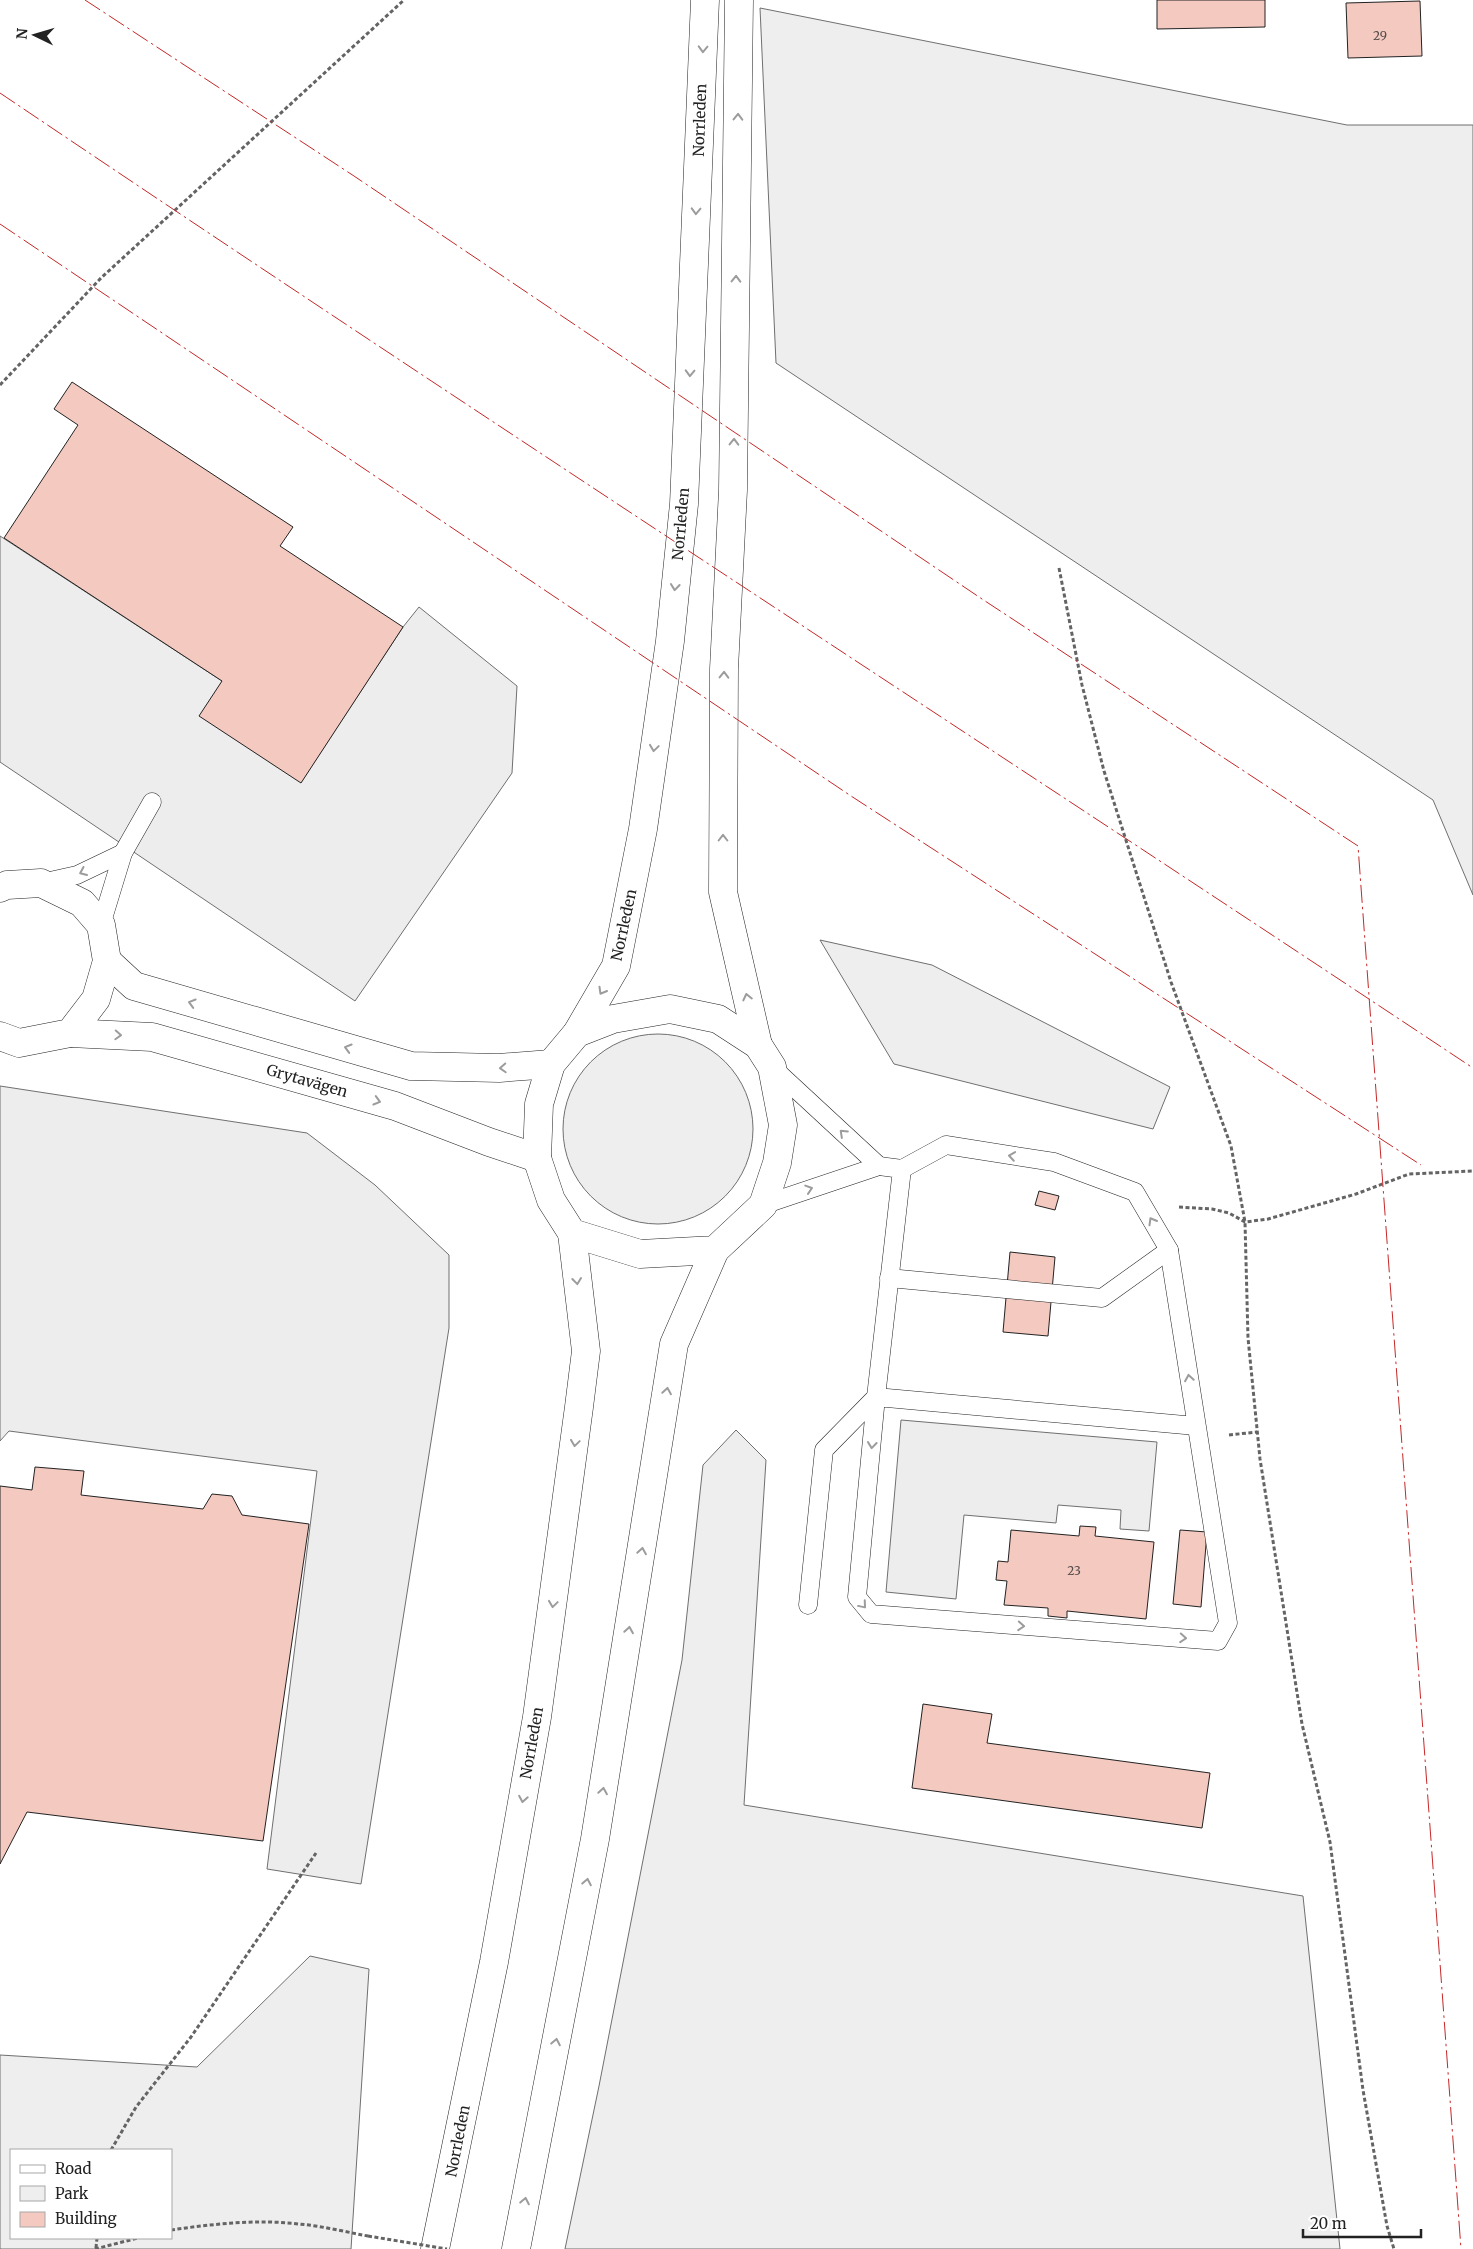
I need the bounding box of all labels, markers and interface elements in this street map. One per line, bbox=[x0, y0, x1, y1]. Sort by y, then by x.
north arrow bbox=[10, 10, 60, 60]
text: N bbox=[13, 28, 31, 40]
house number: 29 bbox=[1373, 28, 1387, 43]
one-way arrow bbox=[698, 45, 709, 53]
street label: Norrleden bbox=[689, 83, 710, 157]
one-way arrow bbox=[733, 112, 743, 120]
one-way arrow bbox=[691, 207, 702, 215]
one-way arrow bbox=[731, 275, 741, 282]
one-way arrow bbox=[684, 370, 695, 378]
one-way arrow bbox=[729, 437, 739, 445]
street label: Norrleden bbox=[668, 487, 693, 561]
one-way arrow bbox=[670, 583, 681, 591]
one-way arrow bbox=[719, 671, 729, 678]
one-way arrow bbox=[650, 744, 660, 752]
one-way arrow bbox=[718, 833, 728, 841]
one-way arrow bbox=[79, 866, 88, 877]
street label: Norrleden bbox=[607, 887, 640, 963]
one-way arrow bbox=[598, 985, 608, 994]
one-way arrow bbox=[742, 993, 753, 1002]
one-way arrow bbox=[188, 998, 196, 1008]
one-way arrow bbox=[115, 1030, 123, 1040]
one-way arrow bbox=[343, 1043, 352, 1054]
street label: Grytavägen bbox=[264, 1060, 350, 1101]
one-way arrow bbox=[499, 1062, 507, 1073]
one-way arrow bbox=[372, 1095, 381, 1106]
one-way arrow bbox=[840, 1130, 849, 1139]
one-way arrow bbox=[1008, 1151, 1016, 1161]
one-way arrow bbox=[804, 1185, 813, 1195]
one-way arrow bbox=[1148, 1218, 1158, 1227]
one-way arrow bbox=[571, 1278, 582, 1286]
one-way arrow bbox=[1184, 1373, 1194, 1382]
one-way arrow bbox=[661, 1386, 671, 1395]
one-way arrow bbox=[570, 1438, 580, 1447]
one-way arrow bbox=[866, 1442, 877, 1450]
one-way arrow bbox=[636, 1547, 647, 1555]
house number: 23 bbox=[1067, 1563, 1081, 1578]
one-way arrow bbox=[548, 1599, 558, 1608]
one-way arrow bbox=[857, 1599, 866, 1608]
one-way arrow bbox=[1017, 1620, 1025, 1631]
one-way arrow bbox=[624, 1626, 634, 1635]
one-way arrow bbox=[1179, 1632, 1187, 1643]
street label: Norrleden bbox=[516, 1705, 547, 1780]
one-way arrow bbox=[597, 1786, 608, 1794]
one-way arrow bbox=[518, 1794, 528, 1803]
one-way arrow bbox=[581, 1878, 591, 1886]
one-way arrow bbox=[550, 2037, 561, 2046]
street label: Norrleden bbox=[441, 2103, 474, 2179]
legend bbox=[10, 2149, 172, 2239]
text: Road bbox=[55, 2159, 91, 2178]
text: Park bbox=[55, 2184, 89, 2203]
one-way arrow bbox=[520, 2197, 530, 2206]
scale bar bbox=[1303, 2206, 1420, 2238]
text: Building bbox=[55, 2209, 117, 2228]
text: 20 m bbox=[1310, 2214, 1347, 2233]

